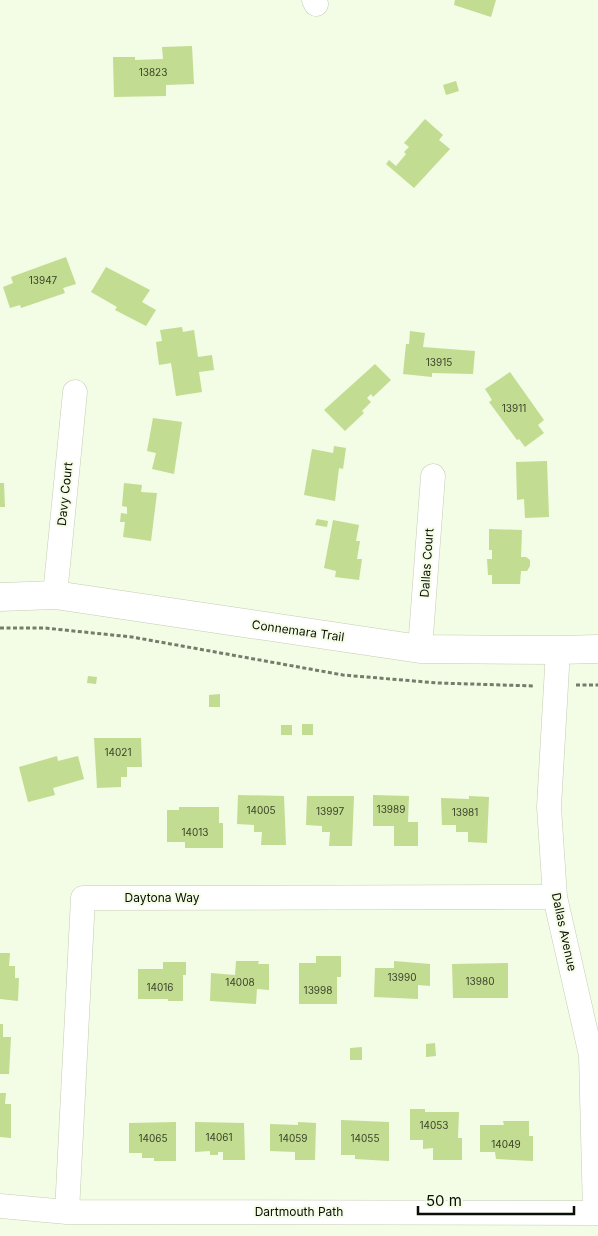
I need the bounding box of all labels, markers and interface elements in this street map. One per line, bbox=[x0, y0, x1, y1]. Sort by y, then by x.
house number: 13823 bbox=[139, 66, 167, 78]
house number: 13947 bbox=[29, 274, 58, 286]
house number: 13915 bbox=[426, 356, 452, 368]
house number: 13911 bbox=[502, 402, 526, 414]
street label: Davy Court bbox=[54, 461, 75, 526]
street label: Dallas Court bbox=[417, 528, 436, 598]
street label: Connemara Trail bbox=[251, 617, 345, 644]
house number: 14021 bbox=[104, 746, 132, 758]
house number: 13989 bbox=[377, 803, 405, 815]
house number: 14005 bbox=[246, 804, 276, 816]
house number: 13997 bbox=[316, 805, 344, 817]
house number: 13981 bbox=[452, 806, 478, 818]
house number: 14013 bbox=[181, 826, 209, 838]
street label: Daytona Way bbox=[125, 890, 200, 905]
street label: Dallas Avenue bbox=[549, 891, 580, 972]
house number: 13990 bbox=[388, 971, 416, 983]
house number: 13980 bbox=[466, 975, 494, 987]
house number: 14008 bbox=[225, 976, 255, 988]
house number: 14016 bbox=[146, 981, 174, 993]
house number: 13998 bbox=[304, 984, 332, 996]
house number: 14053 bbox=[419, 1119, 449, 1131]
house number: 14061 bbox=[205, 1131, 233, 1143]
house number: 14065 bbox=[138, 1132, 168, 1144]
house number: 14059 bbox=[278, 1132, 308, 1144]
house number: 14055 bbox=[351, 1132, 380, 1144]
house number: 14049 bbox=[491, 1138, 521, 1150]
scale bar bbox=[418, 1184, 574, 1216]
text: 50 m bbox=[426, 1191, 462, 1210]
street label: Dartmouth Path bbox=[255, 1204, 343, 1219]

